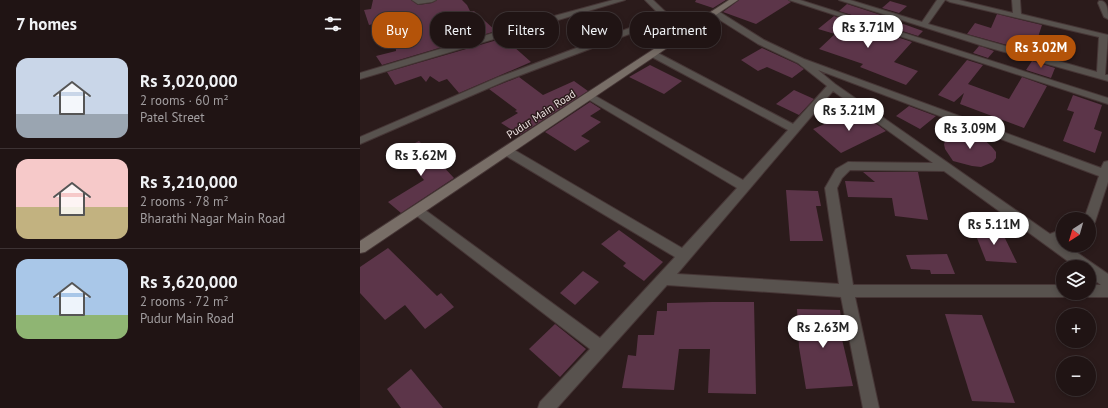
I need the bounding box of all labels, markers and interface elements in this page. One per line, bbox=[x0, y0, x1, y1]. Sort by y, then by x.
chip: Buy bbox=[372, 12, 422, 48]
chip: Rent bbox=[430, 12, 485, 48]
chip: Filters bbox=[493, 12, 559, 48]
chip: New bbox=[567, 12, 622, 48]
chip: Apartment bbox=[630, 12, 721, 48]
text: 7 homes bbox=[16, 13, 77, 35]
icon: filters bbox=[322, 13, 344, 35]
pin: Rs 3.71M bbox=[827, 15, 909, 49]
text: Rs 3.71M bbox=[842, 19, 894, 36]
pin: Rs 3.02M bbox=[1000, 35, 1082, 69]
text: Rs 3.02M bbox=[1015, 39, 1067, 56]
text: Rs 3,020,000 bbox=[140, 70, 238, 92]
icon: home bbox=[48, 74, 96, 122]
street label: Pudur Main Road bbox=[504, 86, 578, 142]
text: 2 rooms · 60 m² bbox=[140, 92, 229, 109]
pin: Rs 3.21M bbox=[808, 98, 890, 132]
text: Rs 3.21M bbox=[823, 102, 875, 119]
text: Patel Street bbox=[140, 109, 205, 126]
pin: Rs 3.09M bbox=[929, 116, 1011, 150]
text: Rs 3.09M bbox=[944, 120, 996, 137]
pin: Rs 3.62M bbox=[380, 143, 462, 177]
text: Rs 3.62M bbox=[395, 147, 447, 164]
text: Rs 3,210,000 bbox=[140, 171, 238, 193]
icon: home bbox=[48, 175, 96, 223]
text: 2 rooms · 78 m² bbox=[140, 193, 229, 210]
text: Bharathi Nagar Main Road bbox=[140, 210, 285, 227]
pin: Rs 5.11M bbox=[953, 212, 1035, 246]
north arrow bbox=[1056, 212, 1096, 252]
map controls bbox=[1056, 212, 1096, 396]
text: Rs 5.11M bbox=[968, 216, 1020, 233]
button: layers bbox=[1056, 260, 1096, 300]
text: Rs 3,620,000 bbox=[140, 271, 238, 293]
icon: home bbox=[48, 275, 96, 323]
text: 2 rooms · 72 m² bbox=[140, 293, 229, 310]
button: + bbox=[1056, 308, 1096, 348]
text: Pudur Main Road bbox=[140, 310, 234, 327]
pin: Rs 2.63M bbox=[782, 315, 864, 349]
text: Rs 2.63M bbox=[797, 319, 849, 336]
button: − bbox=[1056, 356, 1096, 396]

